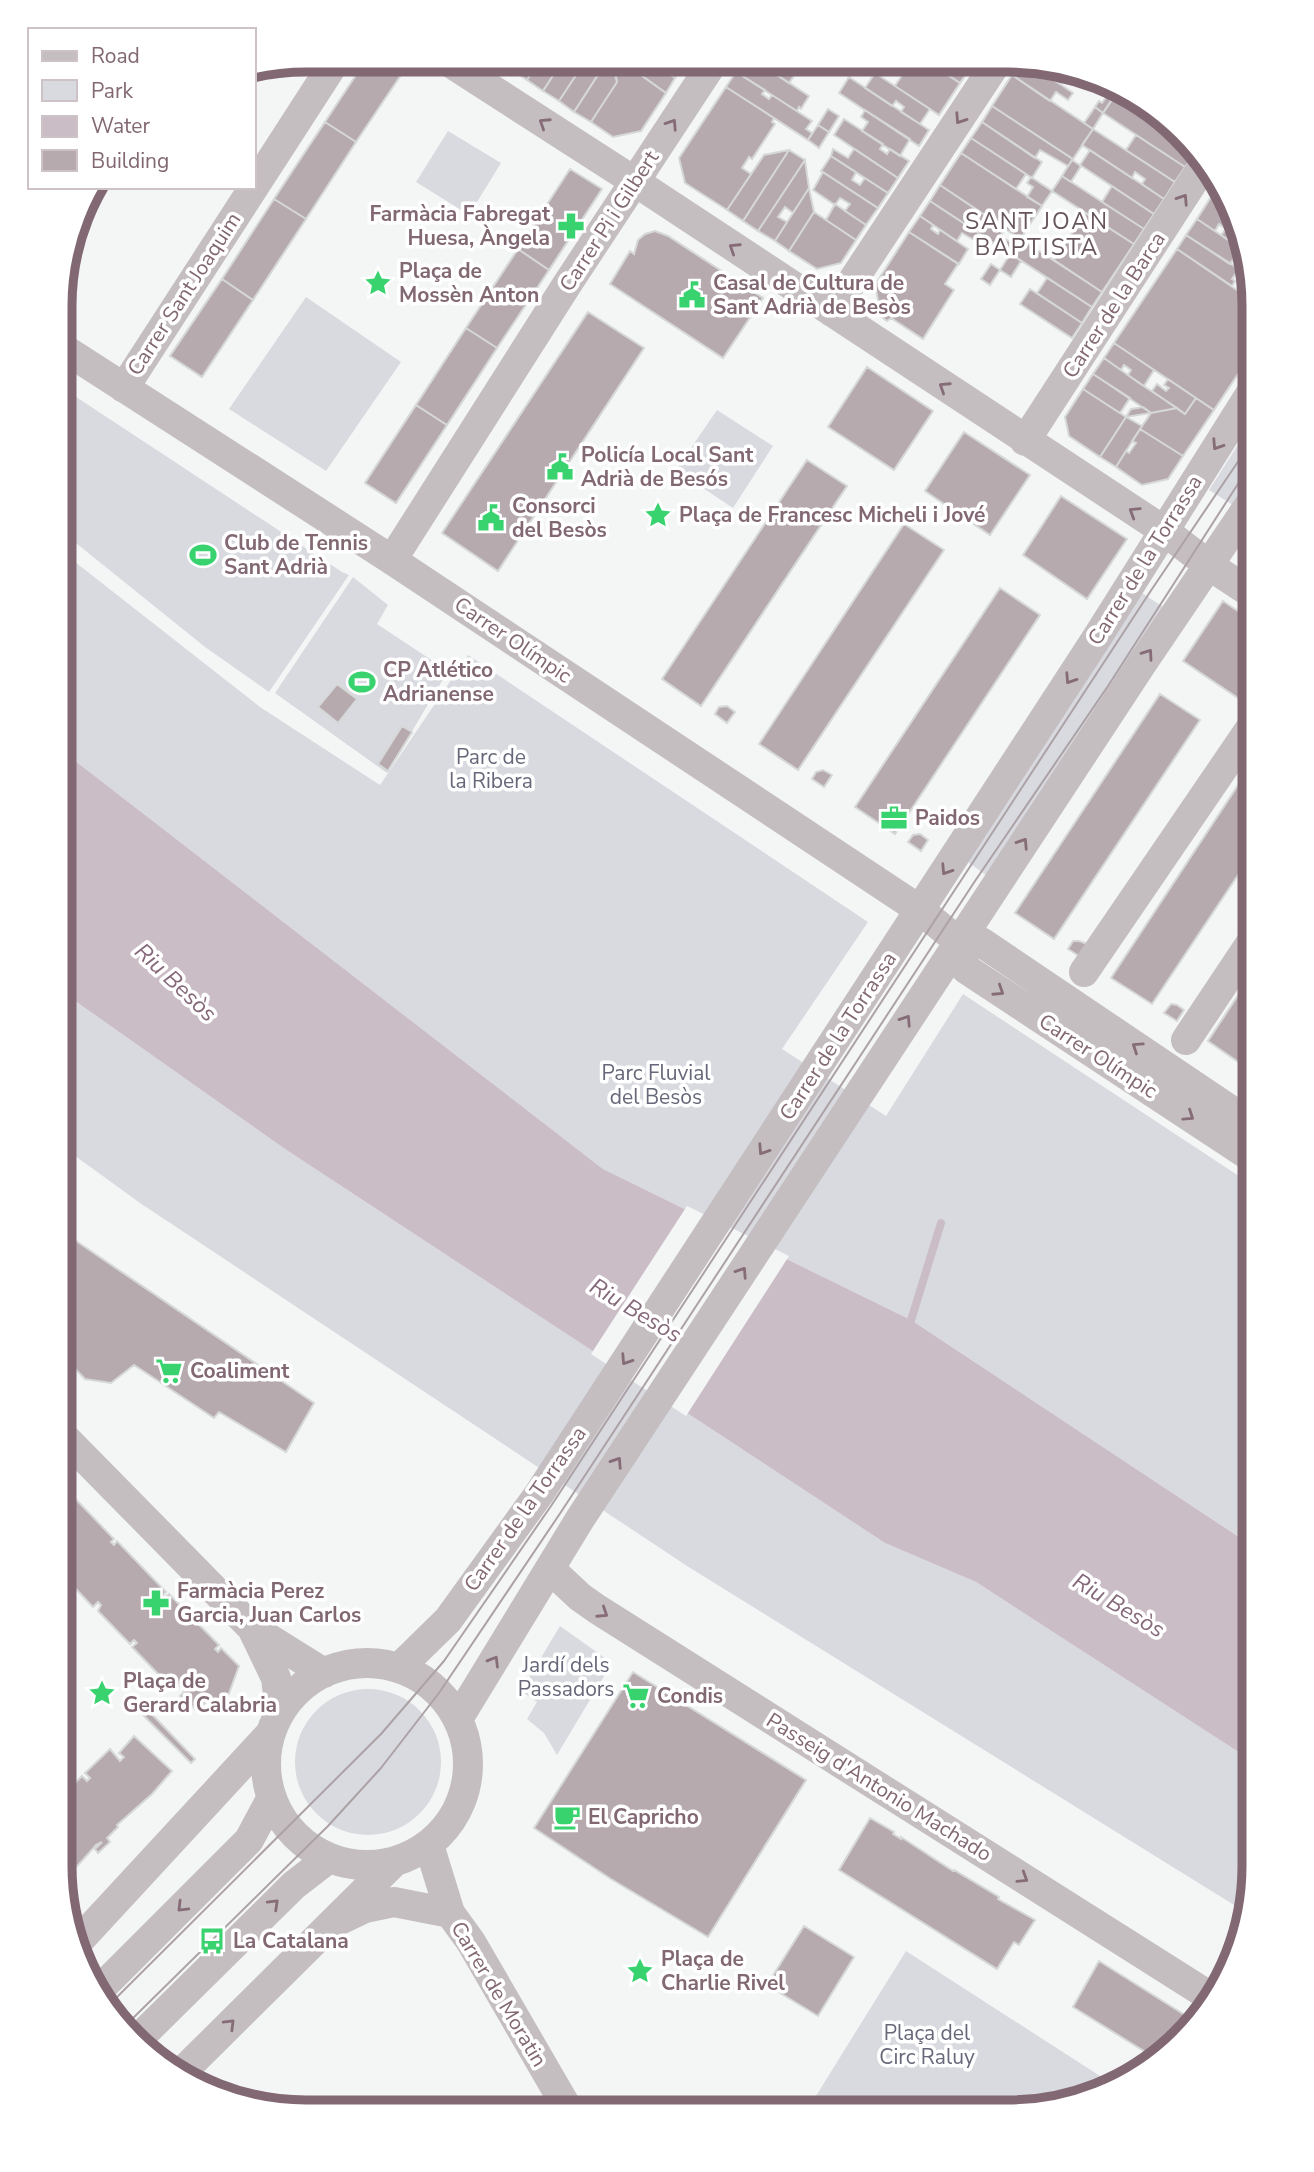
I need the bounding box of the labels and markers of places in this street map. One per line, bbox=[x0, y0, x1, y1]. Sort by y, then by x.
place label: Farmàcia Fabregat Huesa, Àngela bbox=[369, 200, 551, 252]
pharmacy icon: Farmàcia Fabregat Huesa, Àngela bbox=[556, 211, 586, 241]
place label: Plaça de Mossèn Anton bbox=[399, 257, 539, 309]
place icon: Plaça de Mossèn Anton bbox=[363, 268, 393, 298]
place label: Casal de Cultura de Sant Adrià de Besòs bbox=[713, 269, 911, 321]
public building icon: Casal de Cultura de Sant Adrià de Besòs bbox=[677, 280, 707, 310]
place label: Policía Local Sant Adrià de Besós bbox=[581, 441, 754, 493]
public building icon: Policía Local Sant Adrià de Besós bbox=[545, 452, 575, 482]
place label: Consorci del Besòs bbox=[512, 492, 607, 544]
place icon: Plaça de Francesc Micheli i Jové bbox=[643, 500, 673, 530]
place label: Plaça de Francesc Micheli i Jové bbox=[679, 501, 985, 529]
public building icon: Consorci del Besòs bbox=[476, 503, 506, 533]
place label: Club de Tennis Sant Adrià bbox=[224, 529, 368, 581]
sports icon: Club de Tennis Sant Adrià bbox=[188, 540, 218, 570]
place label: CP Atlético Adrianense bbox=[383, 656, 494, 708]
sports icon: CP Atlético Adrianense bbox=[347, 667, 377, 697]
office icon: Paidos bbox=[879, 803, 909, 833]
place label: Paidos bbox=[915, 804, 980, 832]
supermarket icon: Coaliment bbox=[154, 1356, 184, 1386]
place label: Coaliment bbox=[190, 1357, 290, 1385]
place label: Farmàcia Perez Garcia, Juan Carlos bbox=[177, 1577, 361, 1629]
pharmacy icon: Farmàcia Perez Garcia, Juan Carlos bbox=[141, 1588, 171, 1618]
place label: Plaça de Gerard Calabria bbox=[123, 1667, 277, 1719]
place icon: Plaça de Gerard Calabria bbox=[87, 1678, 117, 1708]
supermarket icon: Condis bbox=[621, 1681, 651, 1711]
place label: Condis bbox=[657, 1682, 723, 1710]
cafe icon: El Capricho bbox=[552, 1802, 582, 1832]
place label: El Capricho bbox=[588, 1803, 699, 1831]
bus stop icon: La Catalana bbox=[197, 1926, 227, 1956]
place label: La Catalana bbox=[233, 1927, 349, 1955]
place label: Plaça de Charlie Rivel bbox=[661, 1945, 785, 1997]
place icon: Plaça de Charlie Rivel bbox=[625, 1956, 655, 1986]

